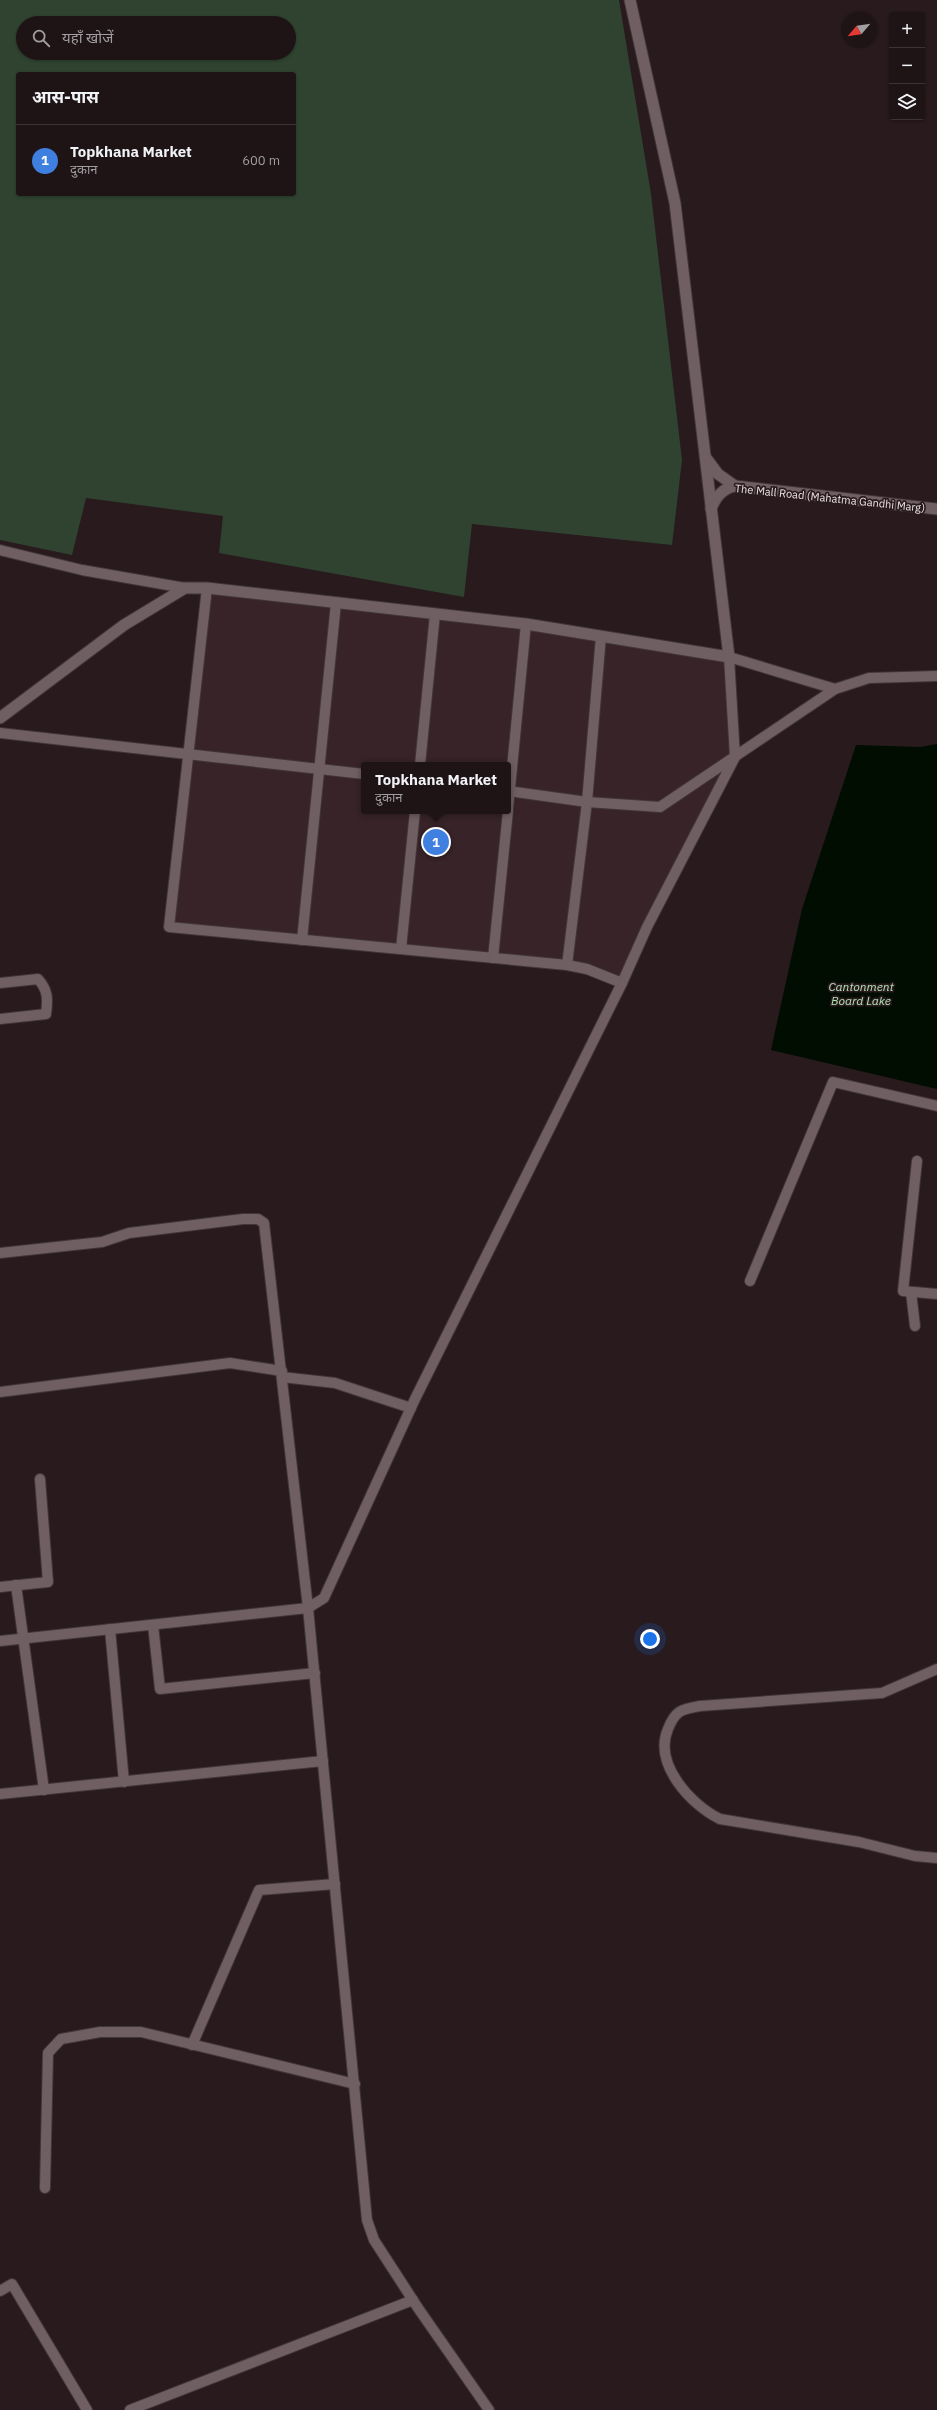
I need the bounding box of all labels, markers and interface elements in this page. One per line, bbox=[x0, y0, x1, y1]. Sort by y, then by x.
north arrow bbox=[841, 12, 877, 48]
map controls bbox=[889, 12, 925, 120]
button: + bbox=[889, 12, 925, 48]
search box bbox=[16, 16, 296, 60]
icon: search bbox=[30, 27, 52, 49]
text: यहाँ खोजें bbox=[62, 28, 113, 47]
button: − bbox=[889, 48, 925, 84]
button: layers bbox=[889, 84, 925, 120]
text: आस-पास bbox=[32, 86, 99, 108]
text: Topkhana Market bbox=[70, 142, 192, 161]
text: 1 bbox=[41, 152, 49, 169]
text: 600 m bbox=[242, 152, 280, 169]
text: दुकान bbox=[70, 161, 97, 178]
street label: The Mall Road (Mahatma Gandhi Marg) bbox=[734, 481, 926, 515]
popup bbox=[361, 762, 511, 814]
text: Topkhana Market bbox=[375, 770, 497, 789]
text: दुकान bbox=[375, 789, 403, 806]
pin: 1 bbox=[423, 827, 449, 857]
water label: Cantonment Board Lake bbox=[829, 979, 895, 1008]
your location bbox=[640, 1629, 660, 1649]

